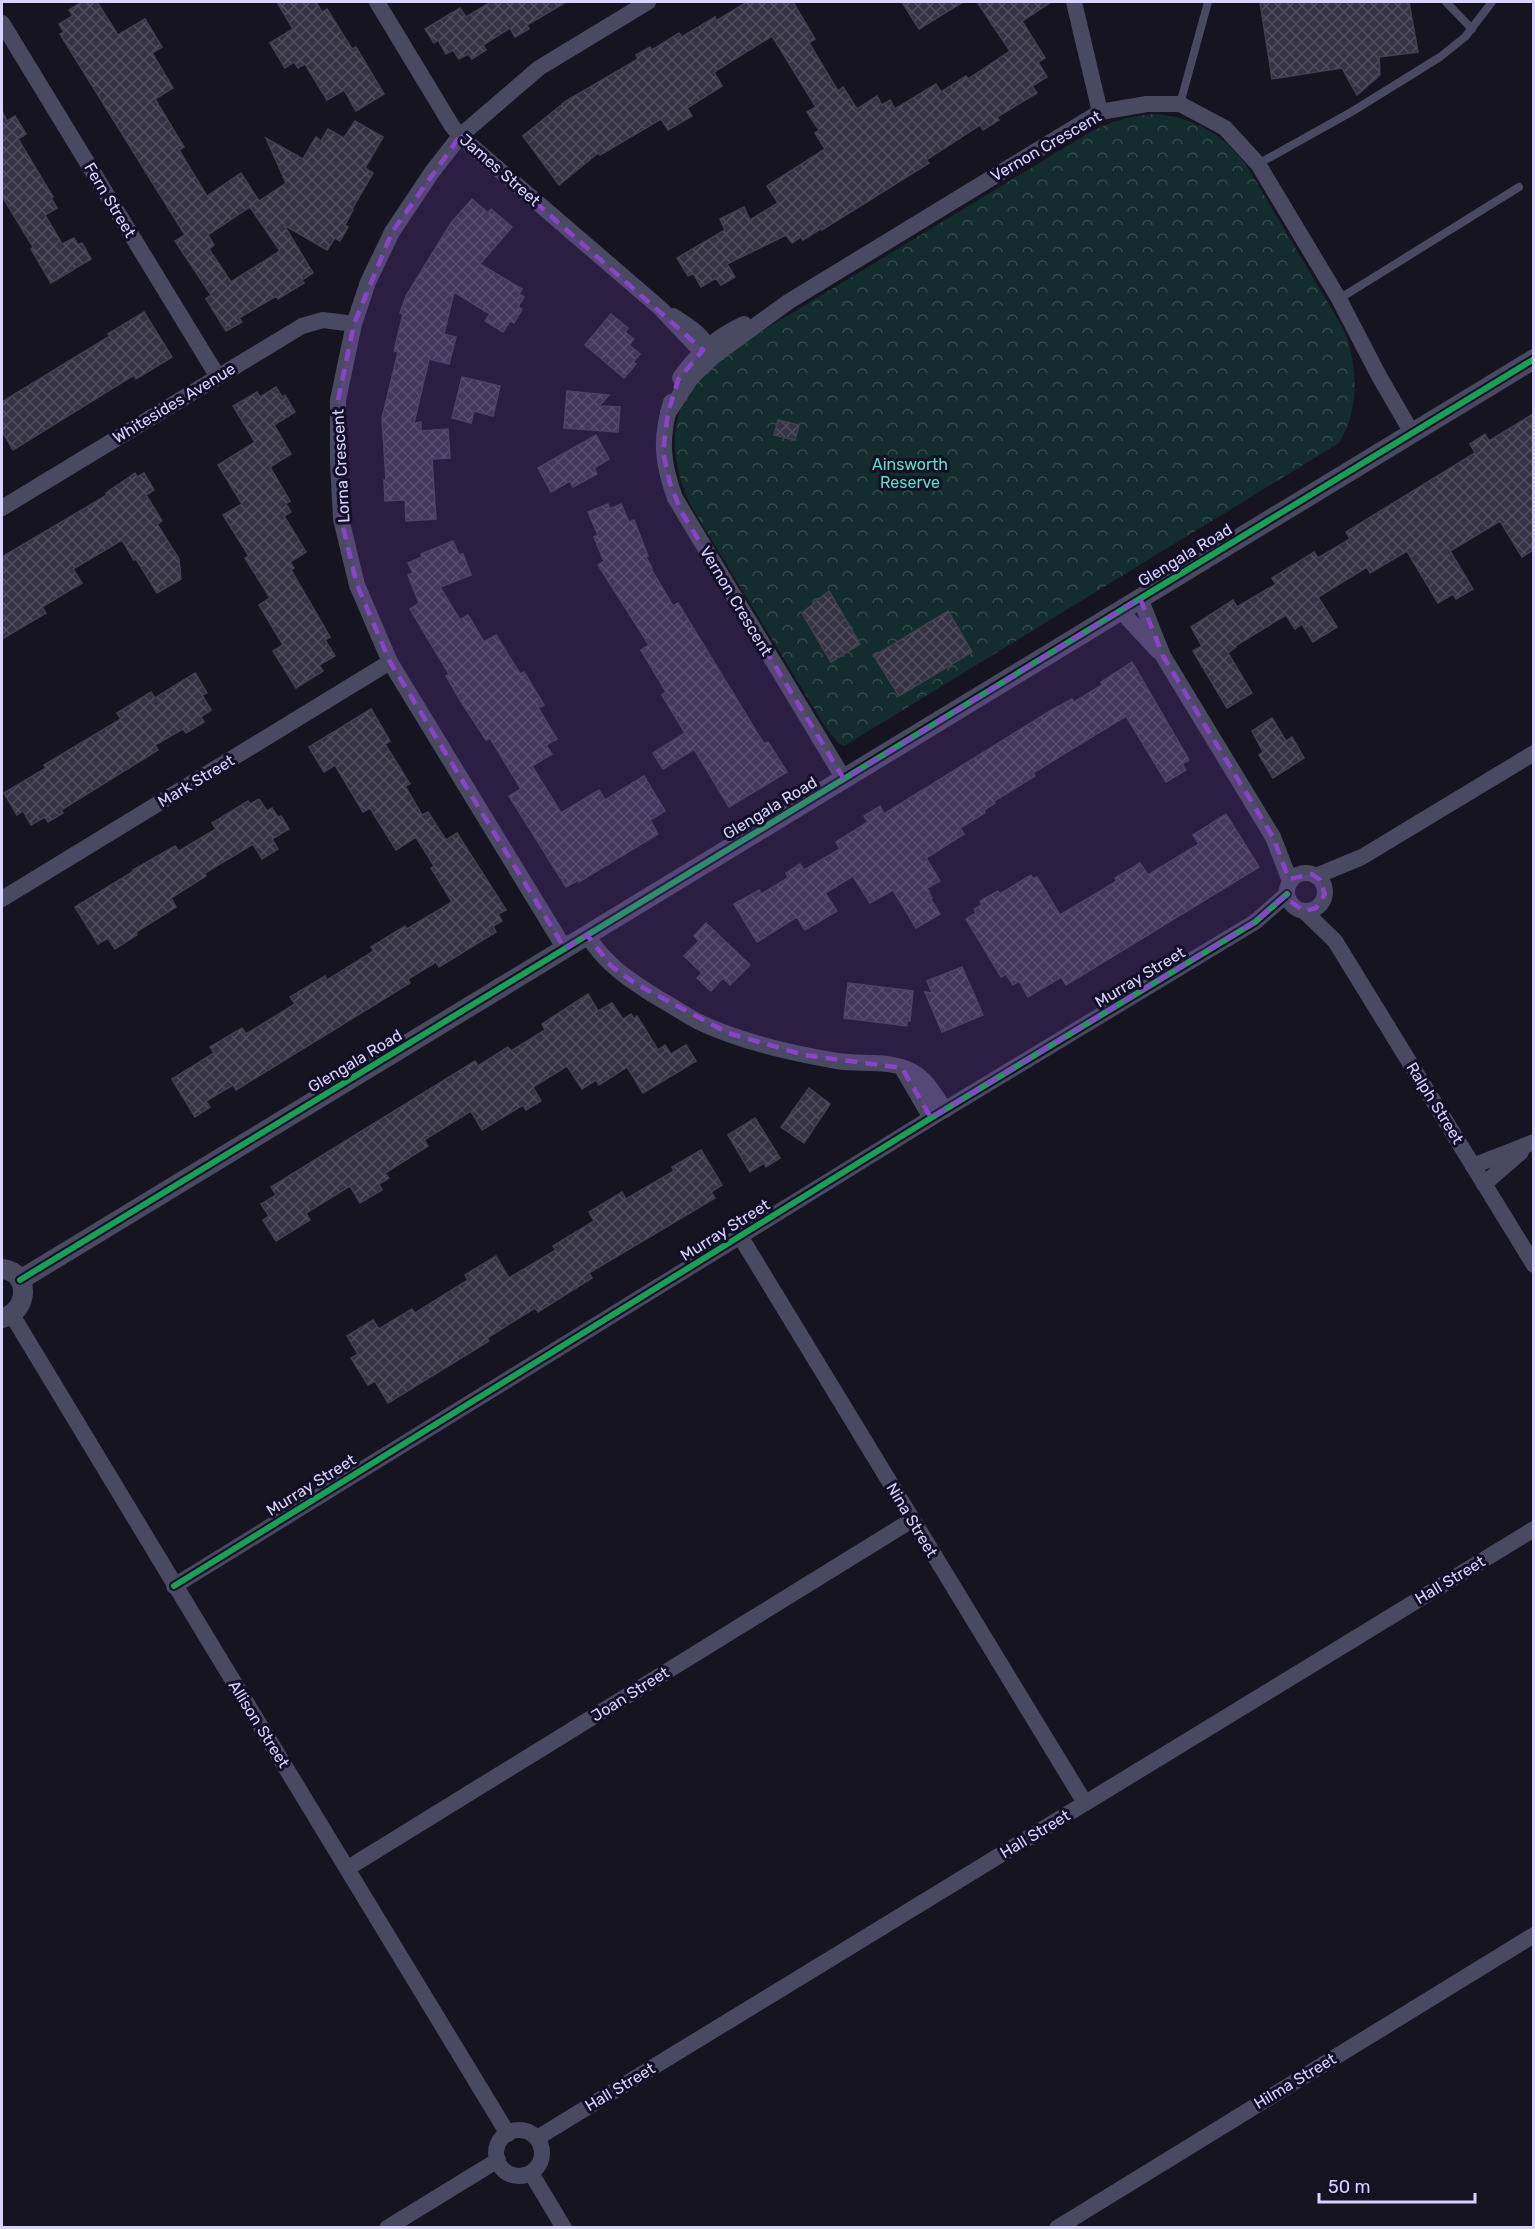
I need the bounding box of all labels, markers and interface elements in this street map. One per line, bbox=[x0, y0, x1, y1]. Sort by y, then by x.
street label: Vernon Crescent bbox=[987, 107, 1105, 185]
street label: James Street bbox=[456, 130, 544, 210]
street label: Fern Street bbox=[80, 159, 140, 241]
street label: Whitesides Avenue bbox=[109, 359, 239, 447]
street label: Lorna Crescent bbox=[329, 409, 353, 523]
park label: Ainsworth Reserve bbox=[872, 455, 948, 492]
street label: Glengala Road bbox=[1135, 519, 1235, 591]
street label: Vernon Crescent bbox=[696, 543, 776, 659]
street label: Mark Street bbox=[154, 751, 238, 811]
street label: Glengala Road bbox=[720, 772, 820, 844]
street label: Murray Street bbox=[1092, 943, 1188, 1011]
street label: Glengala Road bbox=[305, 1025, 405, 1097]
street label: Ralph Street bbox=[1402, 1059, 1468, 1147]
street label: Murray Street bbox=[677, 1195, 773, 1265]
street label: Murray Street bbox=[263, 1450, 359, 1520]
street label: Nina Street bbox=[882, 1479, 942, 1561]
street label: Hall Street bbox=[1412, 1552, 1488, 1608]
street label: Joan Street bbox=[588, 1663, 672, 1725]
street label: Allison Street bbox=[225, 1677, 293, 1771]
street label: Hall Street bbox=[997, 1806, 1073, 1862]
street label: Hilma Street bbox=[1250, 2049, 1340, 2113]
street label: Hall Street bbox=[582, 2059, 658, 2115]
scale bar bbox=[1319, 2166, 1475, 2204]
text: 50 m bbox=[1328, 2176, 1371, 2198]

